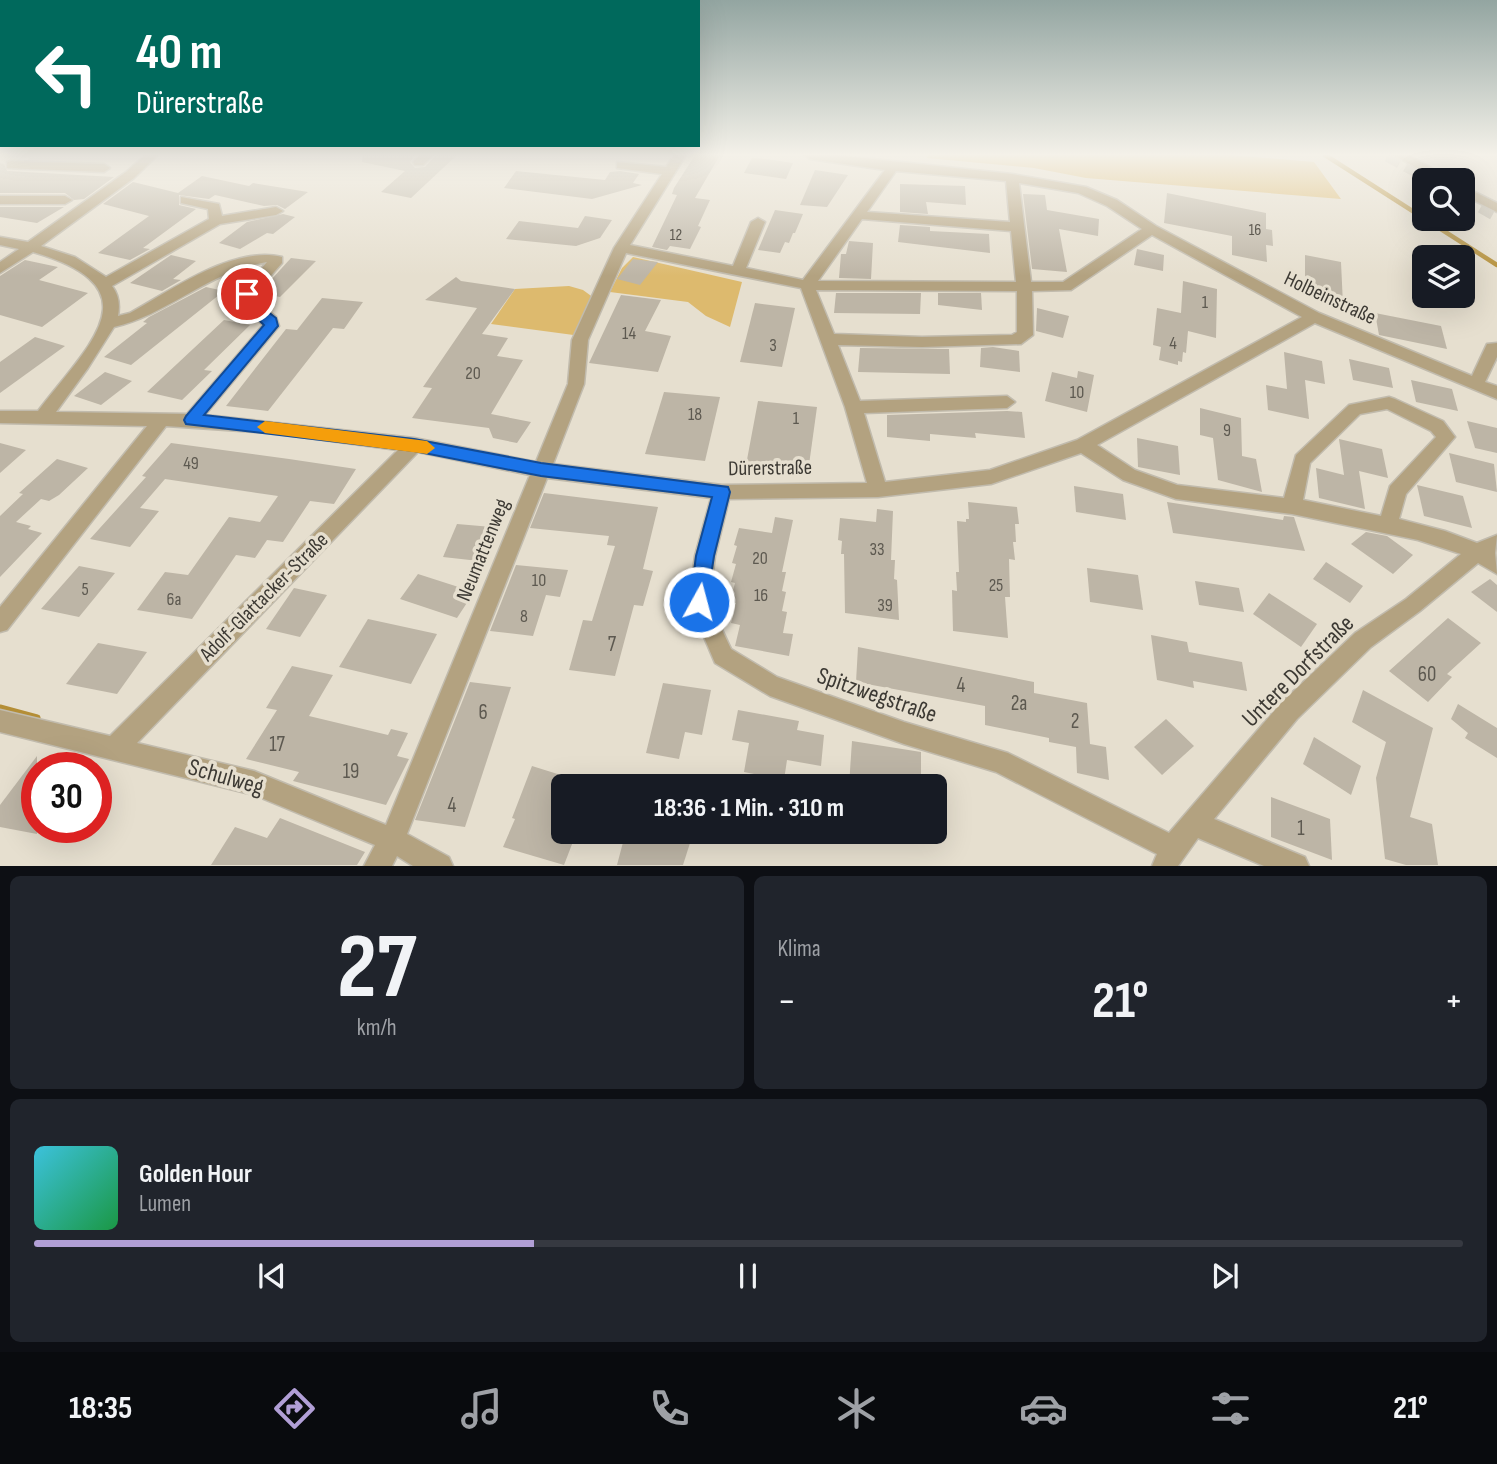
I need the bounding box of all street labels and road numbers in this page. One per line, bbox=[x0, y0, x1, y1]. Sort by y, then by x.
street label: Holbeinstraße bbox=[1280, 266, 1380, 330]
street label: Dürerstraße bbox=[728, 455, 812, 481]
street label: Neumattenweg bbox=[451, 495, 515, 605]
street label: Adolf-Glattacker-Straße bbox=[194, 528, 333, 667]
street label: Untere Dorfstraße bbox=[1236, 609, 1360, 733]
street label: Spitzwegstraße bbox=[813, 661, 941, 729]
street label: Schulweg bbox=[185, 752, 267, 802]

